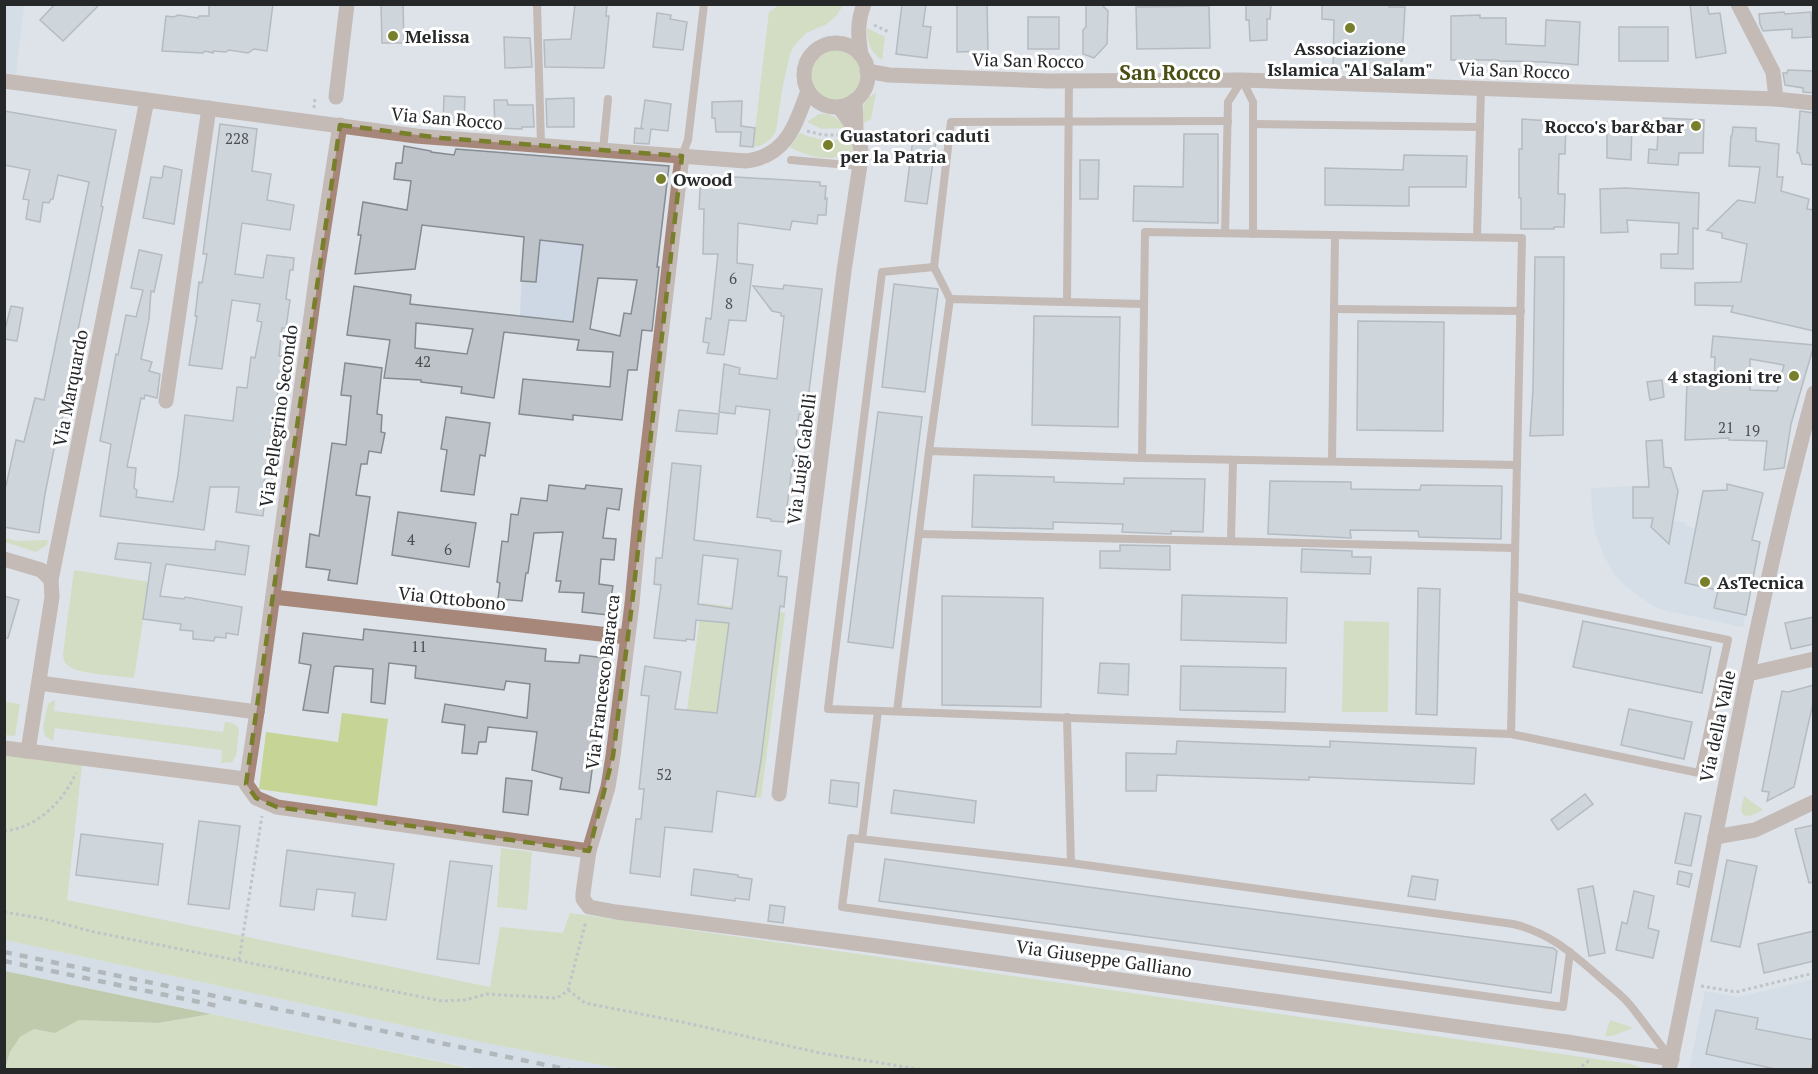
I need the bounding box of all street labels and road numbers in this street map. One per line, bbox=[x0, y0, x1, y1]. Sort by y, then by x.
street label: Via San Rocco bbox=[972, 47, 1084, 73]
street label: Via San Rocco bbox=[1458, 56, 1571, 84]
street label: Via San Rocco bbox=[390, 101, 504, 135]
street label: Via Pellegrino Secondo bbox=[253, 323, 303, 509]
street label: Via Marquardo bbox=[47, 327, 93, 449]
street label: Via Luigi Gabelli bbox=[781, 392, 821, 526]
street label: Via Ottobono bbox=[397, 580, 507, 616]
street label: Via Francesco Baracca bbox=[579, 593, 625, 771]
street label: Via della Valle bbox=[1693, 668, 1741, 784]
street label: Via Giuseppe Galliano bbox=[1014, 934, 1194, 982]

